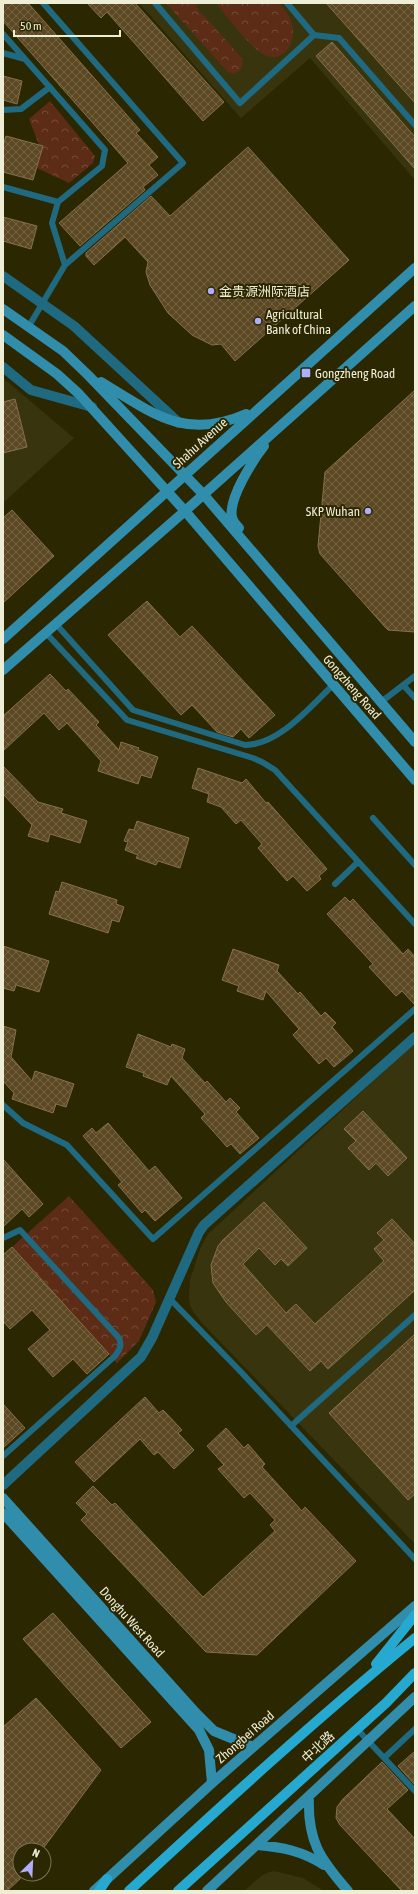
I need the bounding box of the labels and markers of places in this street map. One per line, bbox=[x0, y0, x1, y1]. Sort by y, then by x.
place label: 金贵源洲际酒店 bbox=[219, 284, 310, 299]
marker: 金贵源洲际酒店 bbox=[206, 286, 216, 296]
place label: Agricultural Bank of China bbox=[266, 307, 331, 337]
marker: Agricultural Bank of China bbox=[253, 316, 263, 326]
place label: Gongzheng Road bbox=[315, 366, 395, 381]
marker: Gongzheng Road bbox=[300, 367, 312, 379]
place label: SKP Wuhan bbox=[306, 504, 360, 519]
marker: SKP Wuhan bbox=[363, 506, 373, 516]

